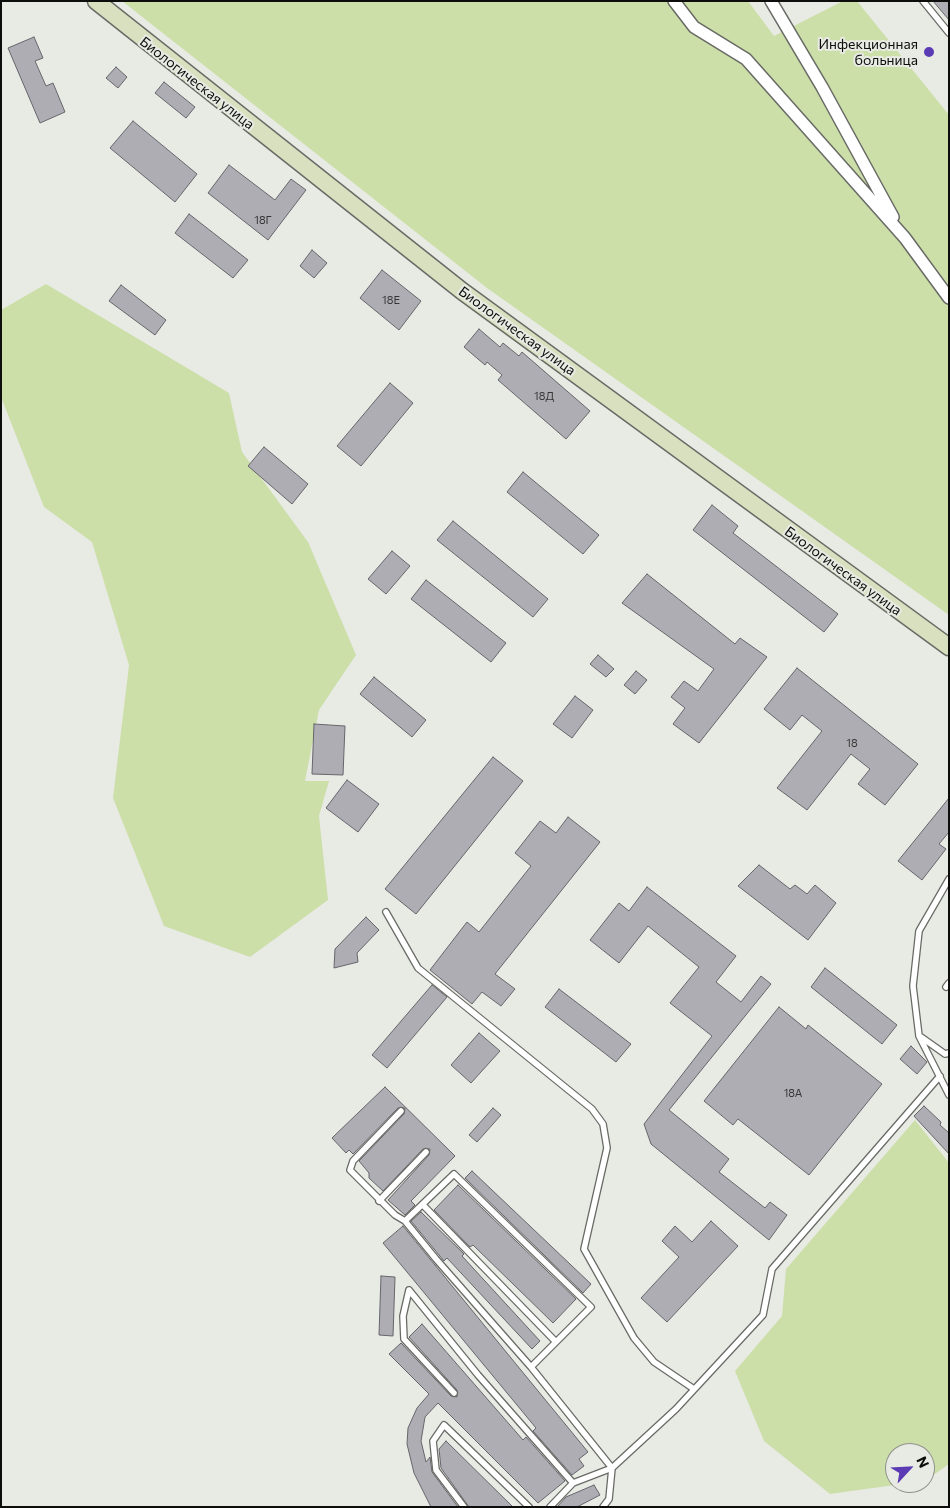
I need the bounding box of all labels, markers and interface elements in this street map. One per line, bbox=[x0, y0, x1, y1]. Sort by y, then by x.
street label: Биологическая улица bbox=[136, 33, 258, 133]
place label: Инфекционная больница bbox=[818, 36, 918, 68]
marker: Инфекционная больница bbox=[922, 45, 936, 59]
house number: 18Г bbox=[254, 213, 272, 227]
street label: Биологическая улица bbox=[455, 283, 579, 379]
house number: 18Е bbox=[382, 293, 400, 307]
house number: 18Д bbox=[534, 389, 554, 403]
street label: Биологическая улица bbox=[781, 523, 905, 619]
house number: 18 bbox=[846, 736, 858, 750]
house number: 18А bbox=[784, 1086, 802, 1100]
north arrow bbox=[885, 1443, 935, 1493]
text: N bbox=[913, 1454, 933, 1470]

